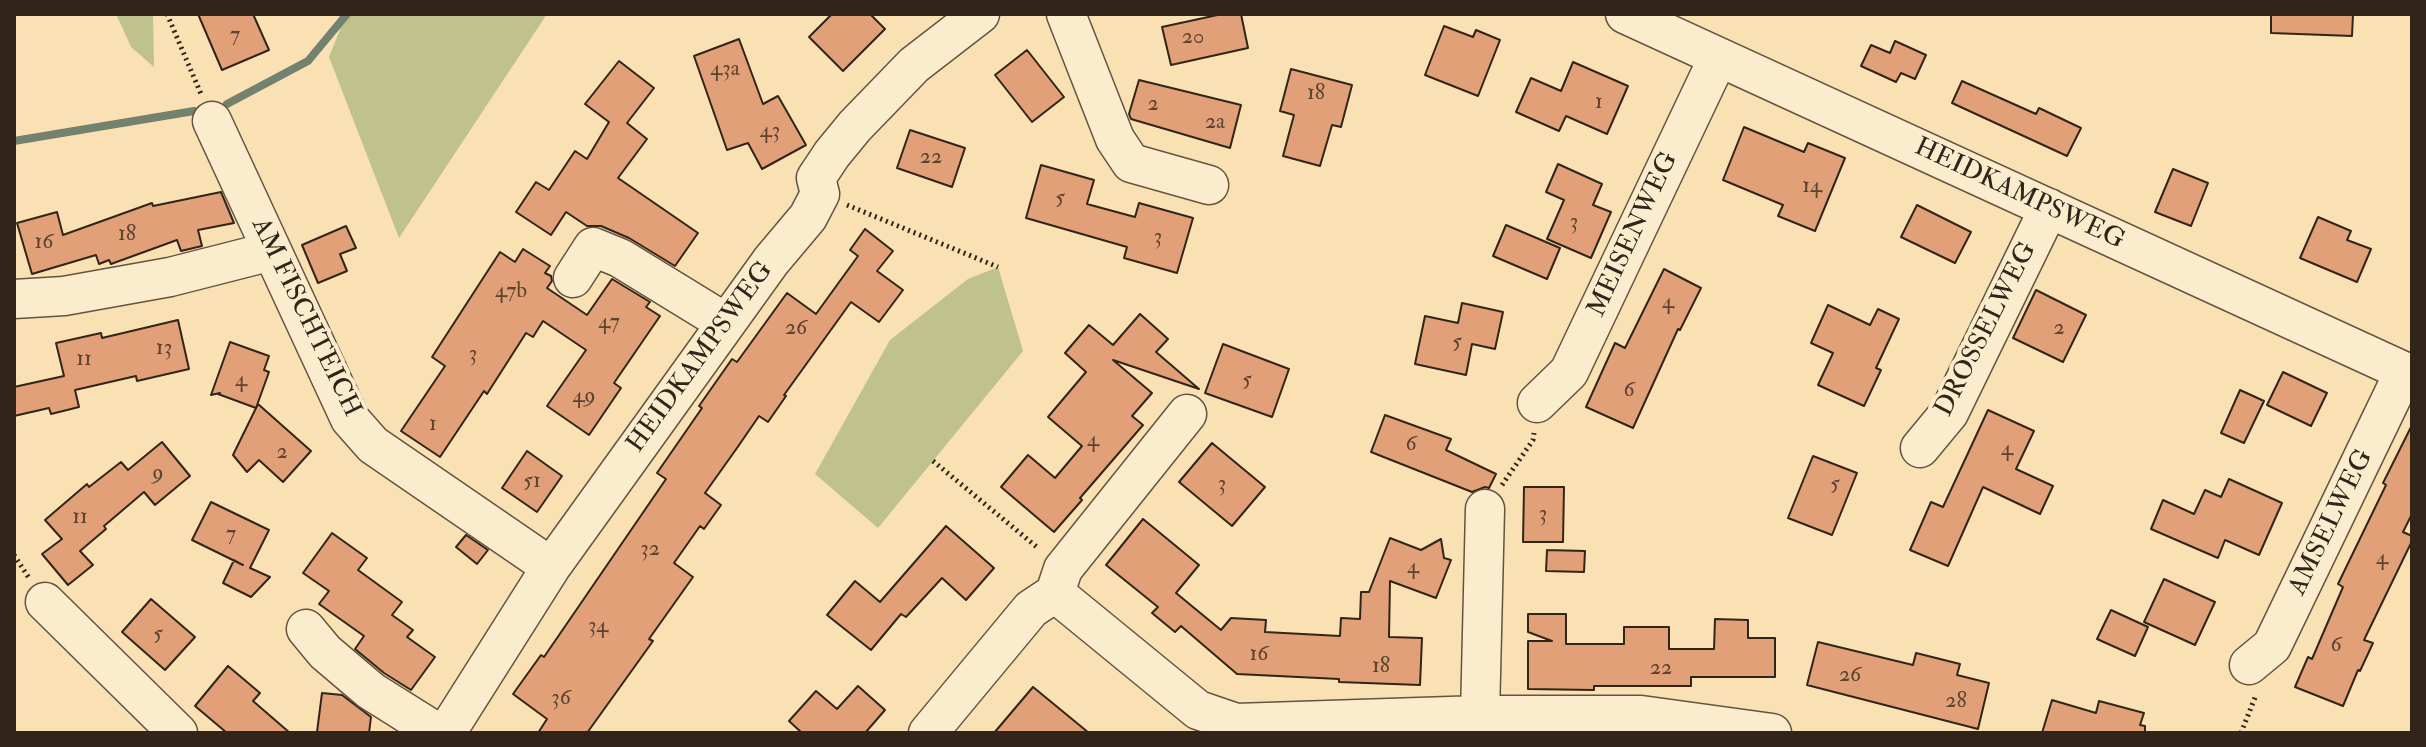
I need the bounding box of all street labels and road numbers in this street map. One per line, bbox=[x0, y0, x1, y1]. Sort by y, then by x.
street label: HEIDKAMPSWEG bbox=[1909, 133, 2129, 257]
street label: MEISENWEG bbox=[1582, 148, 1686, 322]
street label: AM FISCHTEICH bbox=[243, 213, 367, 423]
street label: DROSSELWEG bbox=[1930, 238, 2044, 422]
street label: HEIDKAMPSWEG bbox=[621, 257, 781, 459]
street label: AMSELWEG bbox=[2283, 445, 2381, 601]

